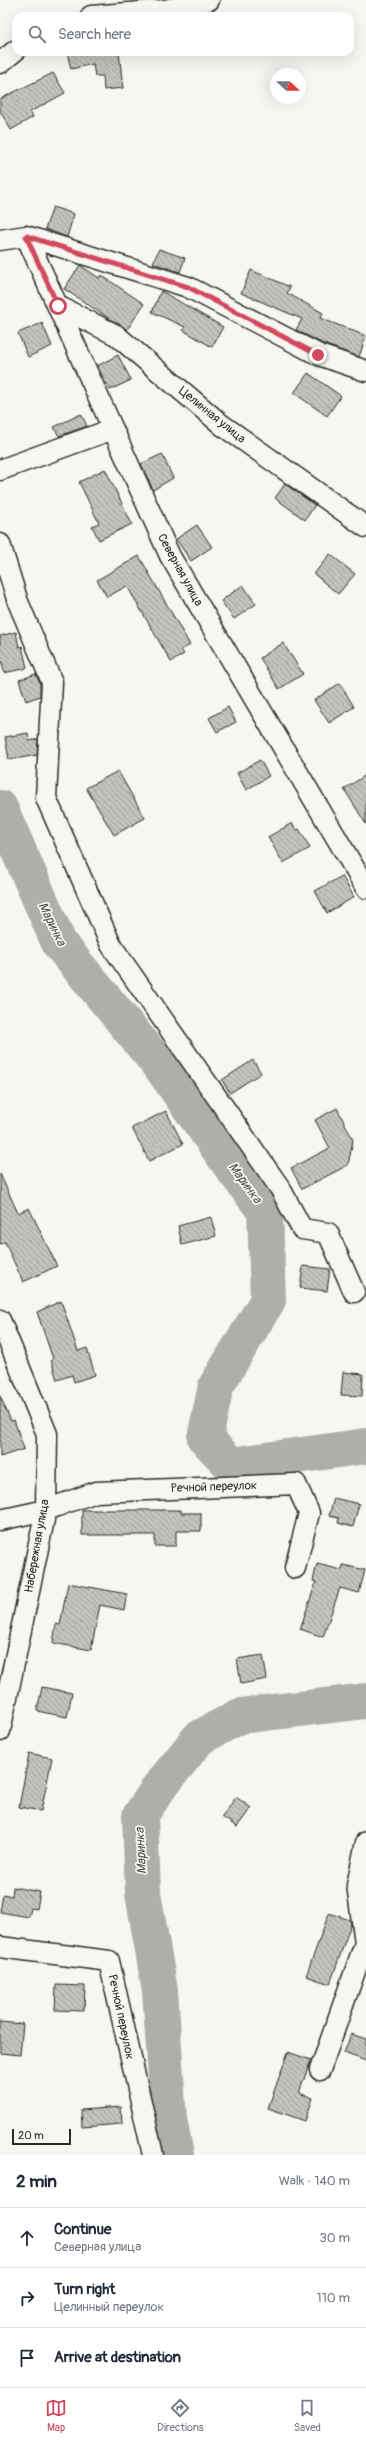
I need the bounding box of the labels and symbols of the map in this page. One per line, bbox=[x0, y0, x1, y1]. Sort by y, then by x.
north arrow bbox=[270, 68, 306, 104]
route start bbox=[49, 297, 67, 315]
route end bbox=[309, 346, 327, 364]
street label: Целинная улица bbox=[176, 383, 249, 447]
street label: Северная улица bbox=[154, 531, 206, 609]
water label: Маринка bbox=[35, 900, 70, 949]
water label: Маринка bbox=[225, 1159, 266, 1207]
street label: Речной переулок bbox=[171, 1478, 257, 1496]
street label: Набережная улица bbox=[21, 1498, 53, 1594]
water label: Маринка bbox=[132, 1826, 150, 1875]
street label: Речной переулок bbox=[105, 1973, 137, 2061]
scale bar bbox=[12, 2127, 71, 2146]

